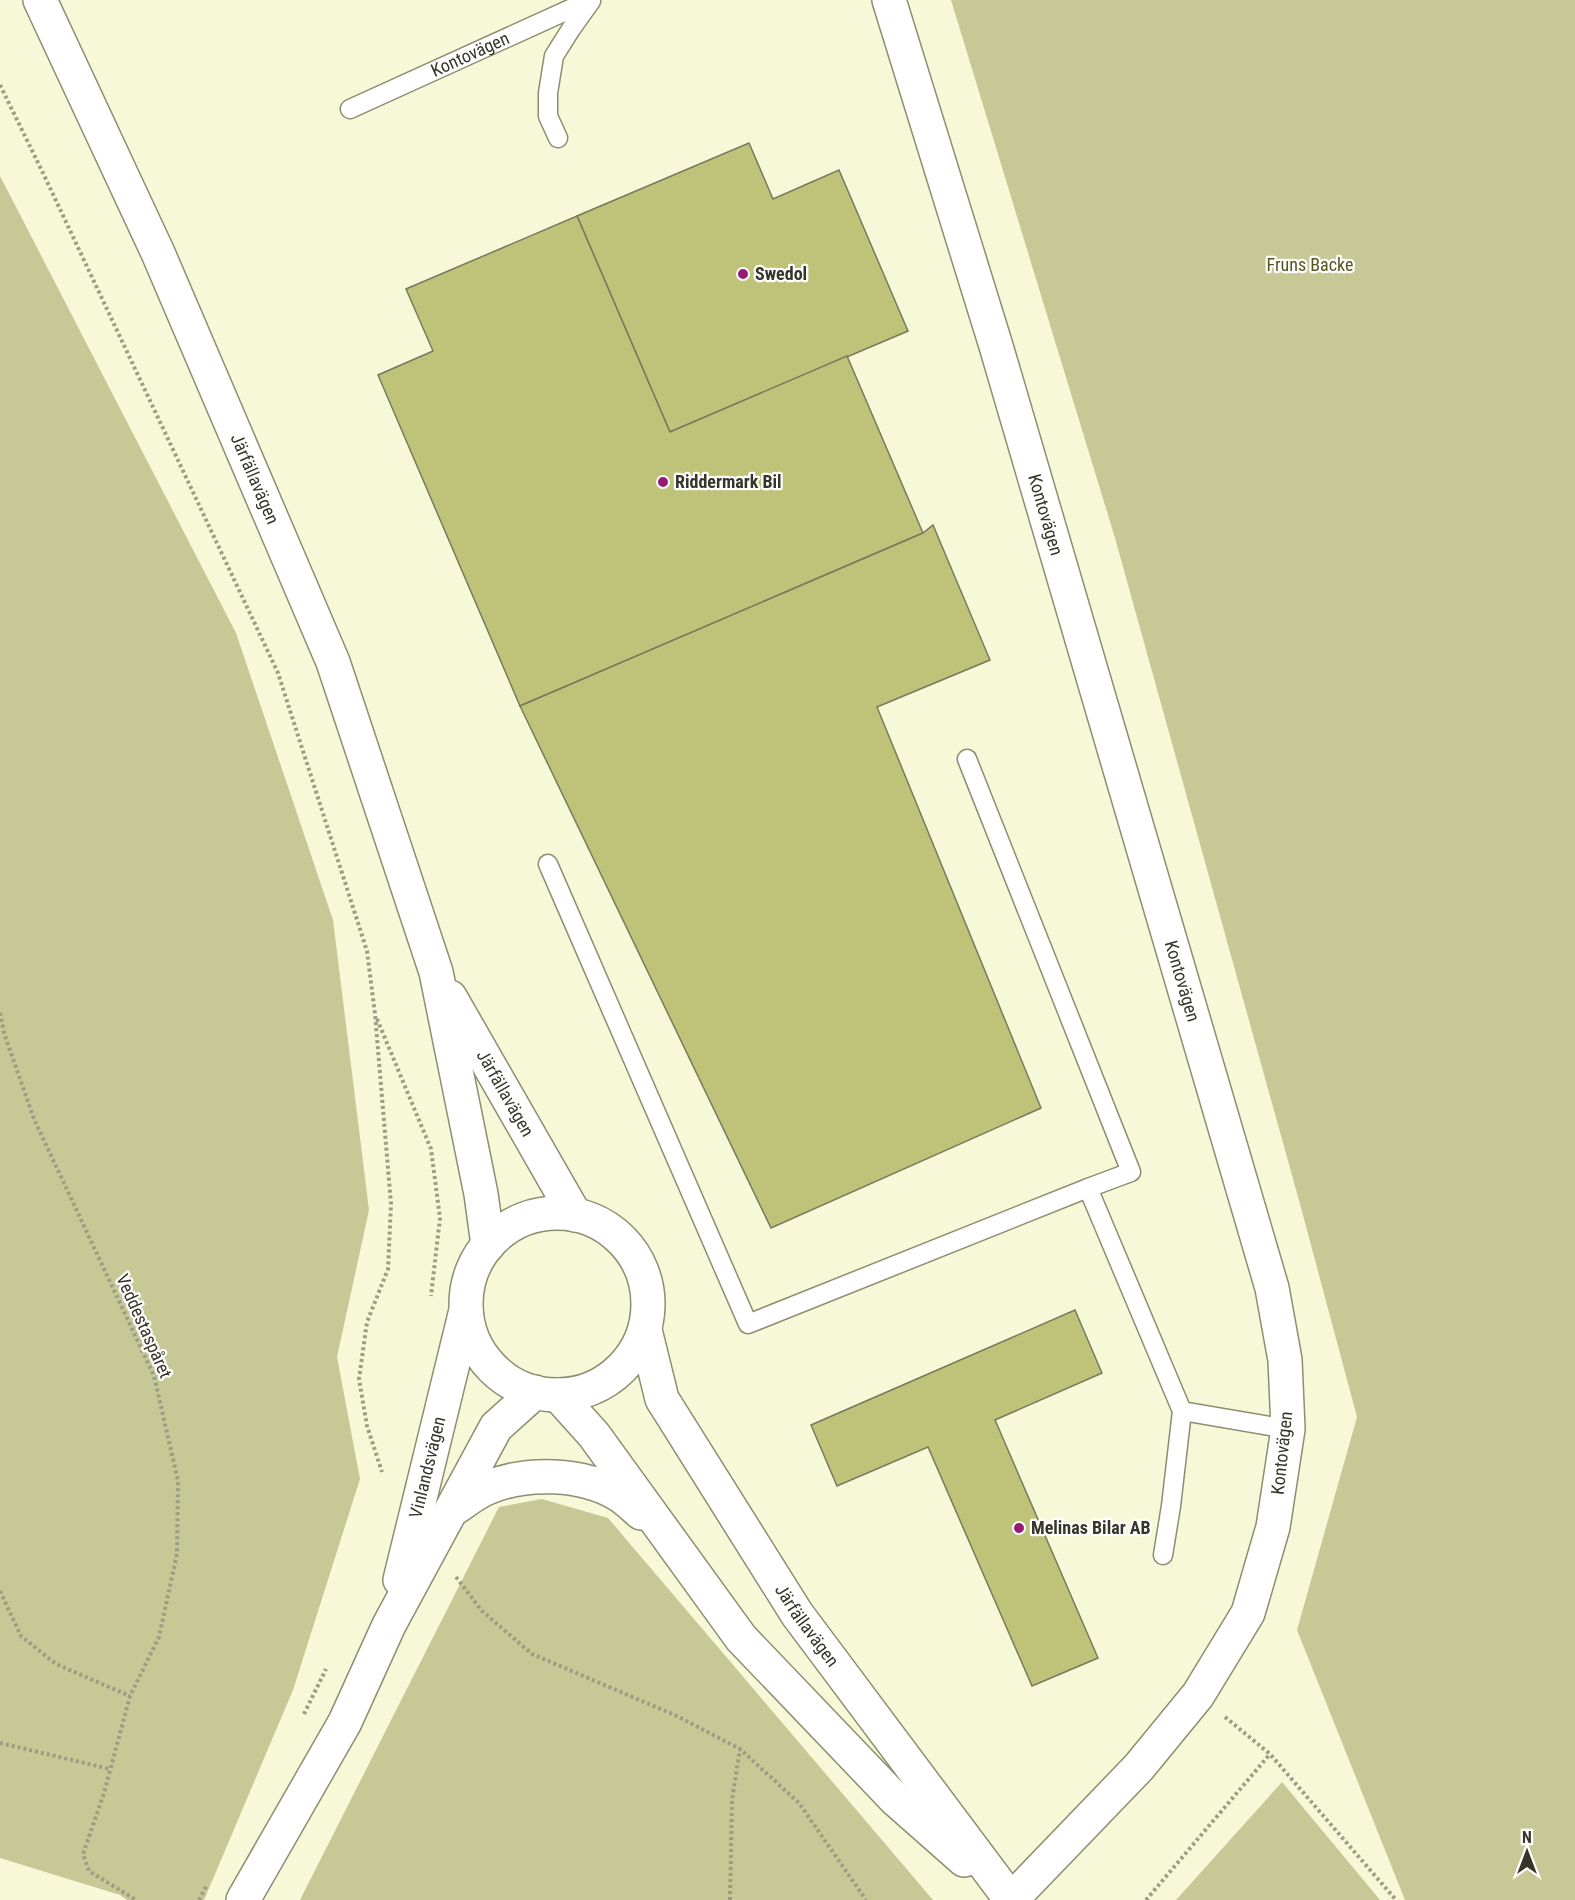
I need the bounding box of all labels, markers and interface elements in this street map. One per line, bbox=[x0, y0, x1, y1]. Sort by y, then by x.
street label: Kontovägen bbox=[428, 27, 512, 81]
park label: Fruns Backe bbox=[1267, 254, 1353, 275]
place label: Swedol bbox=[755, 263, 807, 284]
marker: Swedol bbox=[736, 267, 750, 281]
street label: Järfällavägen bbox=[227, 430, 284, 527]
place label: Riddermark Bil bbox=[675, 471, 782, 492]
street label: Kontovägen bbox=[1024, 471, 1068, 558]
marker: Riddermark Bil bbox=[656, 475, 670, 489]
street label: Kontovägen bbox=[1161, 938, 1204, 1024]
street label: Järfällavägen bbox=[473, 1046, 539, 1140]
street label: Veddestaspåret bbox=[112, 1271, 177, 1381]
street label: Kontovägen bbox=[1267, 1410, 1296, 1496]
street label: Vinlandsvägen bbox=[405, 1414, 450, 1520]
place label: Melinas Bilar AB bbox=[1031, 1517, 1151, 1538]
marker: Melinas Bilar AB bbox=[1012, 1521, 1026, 1535]
street label: Järfällavägen bbox=[771, 1580, 844, 1671]
north arrow bbox=[1497, 1822, 1557, 1882]
text: N bbox=[1522, 1828, 1532, 1847]

